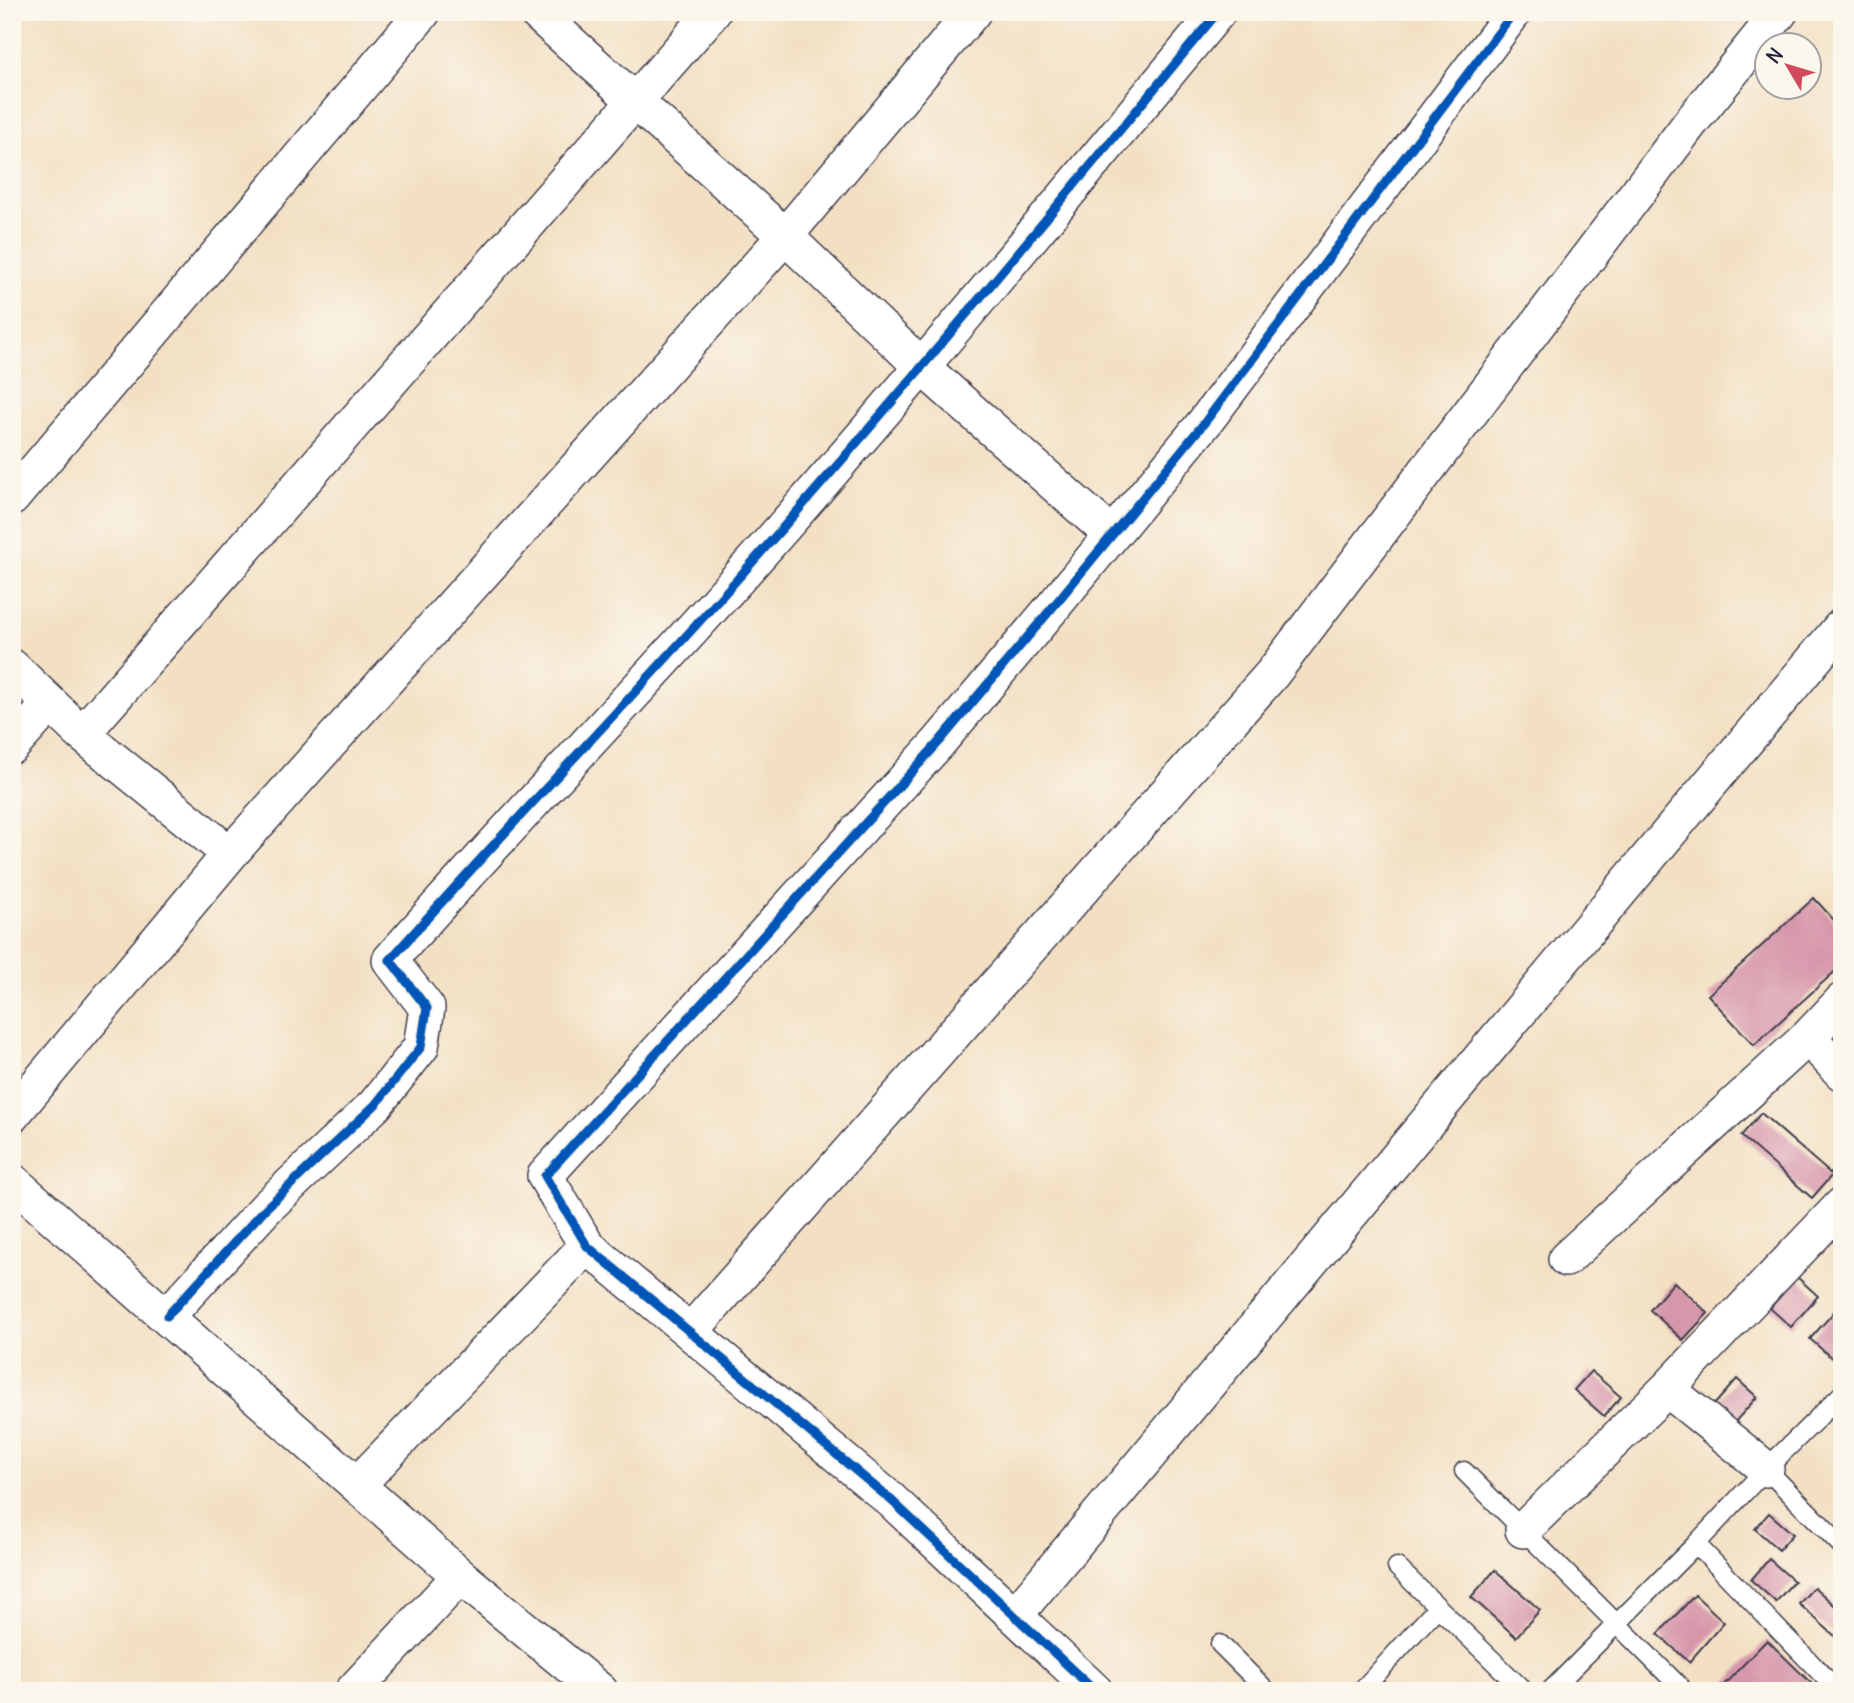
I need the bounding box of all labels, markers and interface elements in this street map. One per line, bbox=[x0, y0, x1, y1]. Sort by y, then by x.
north arrow bbox=[1752, 32, 1822, 102]
text: N bbox=[1761, 43, 1788, 68]

